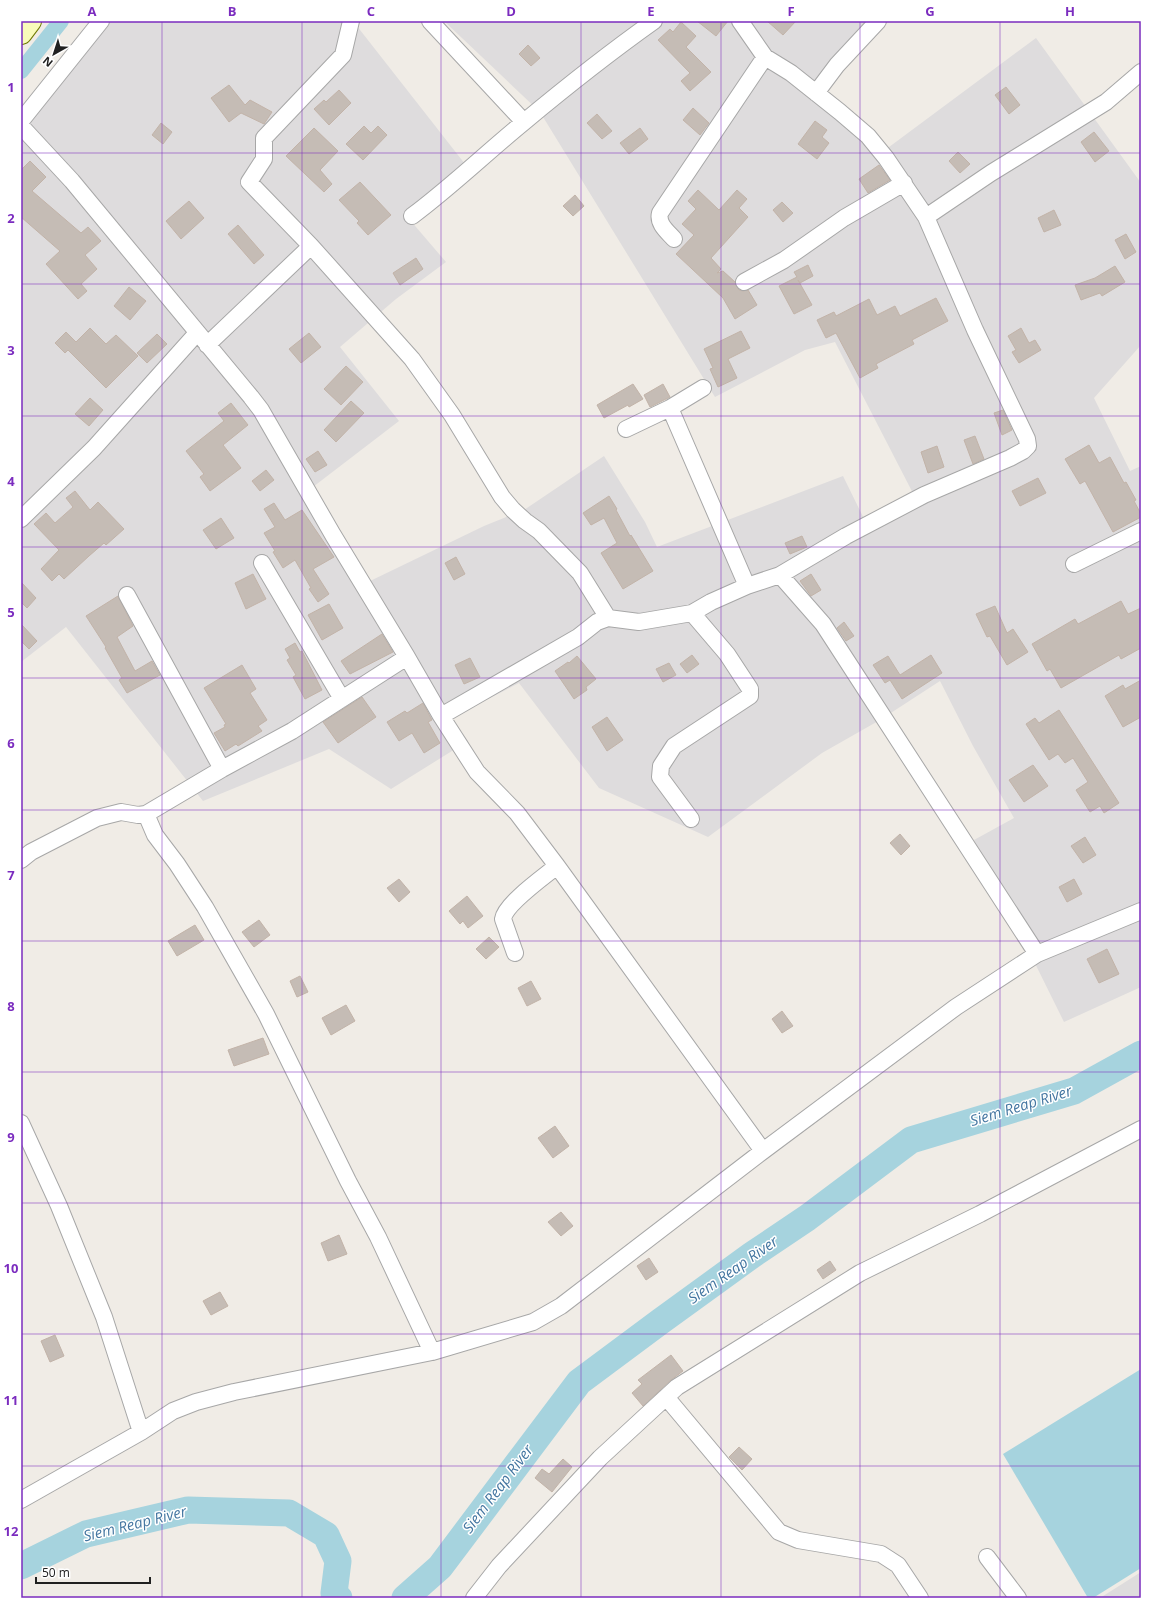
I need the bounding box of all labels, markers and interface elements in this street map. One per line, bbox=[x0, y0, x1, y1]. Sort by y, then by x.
text: A bbox=[88, 2, 97, 20]
text: B bbox=[228, 2, 237, 20]
text: C bbox=[367, 2, 375, 20]
text: D bbox=[506, 2, 516, 20]
text: E bbox=[647, 2, 655, 20]
text: F bbox=[787, 2, 795, 20]
text: G bbox=[925, 2, 935, 20]
text: H bbox=[1065, 2, 1075, 20]
north arrow bbox=[34, 34, 74, 74]
text: N bbox=[39, 54, 56, 71]
text: 1 bbox=[7, 78, 15, 96]
text: 2 bbox=[7, 209, 15, 227]
text: 3 bbox=[7, 341, 15, 359]
text: 4 bbox=[7, 472, 15, 490]
text: 5 bbox=[7, 603, 15, 621]
text: 6 bbox=[7, 734, 15, 752]
text: 7 bbox=[7, 866, 15, 884]
text: 8 bbox=[7, 997, 15, 1015]
water label: Siem Reap River bbox=[967, 1080, 1075, 1130]
text: 9 bbox=[7, 1128, 15, 1146]
water label: Siem Reap River bbox=[683, 1230, 782, 1308]
text: 10 bbox=[4, 1259, 18, 1277]
text: 11 bbox=[4, 1391, 18, 1409]
water label: Siem Reap River bbox=[457, 1439, 538, 1537]
water label: Siem Reap River bbox=[81, 1500, 189, 1545]
text: 12 bbox=[4, 1522, 19, 1540]
scale bar bbox=[36, 1559, 150, 1585]
text: 50 m bbox=[42, 1564, 70, 1581]

